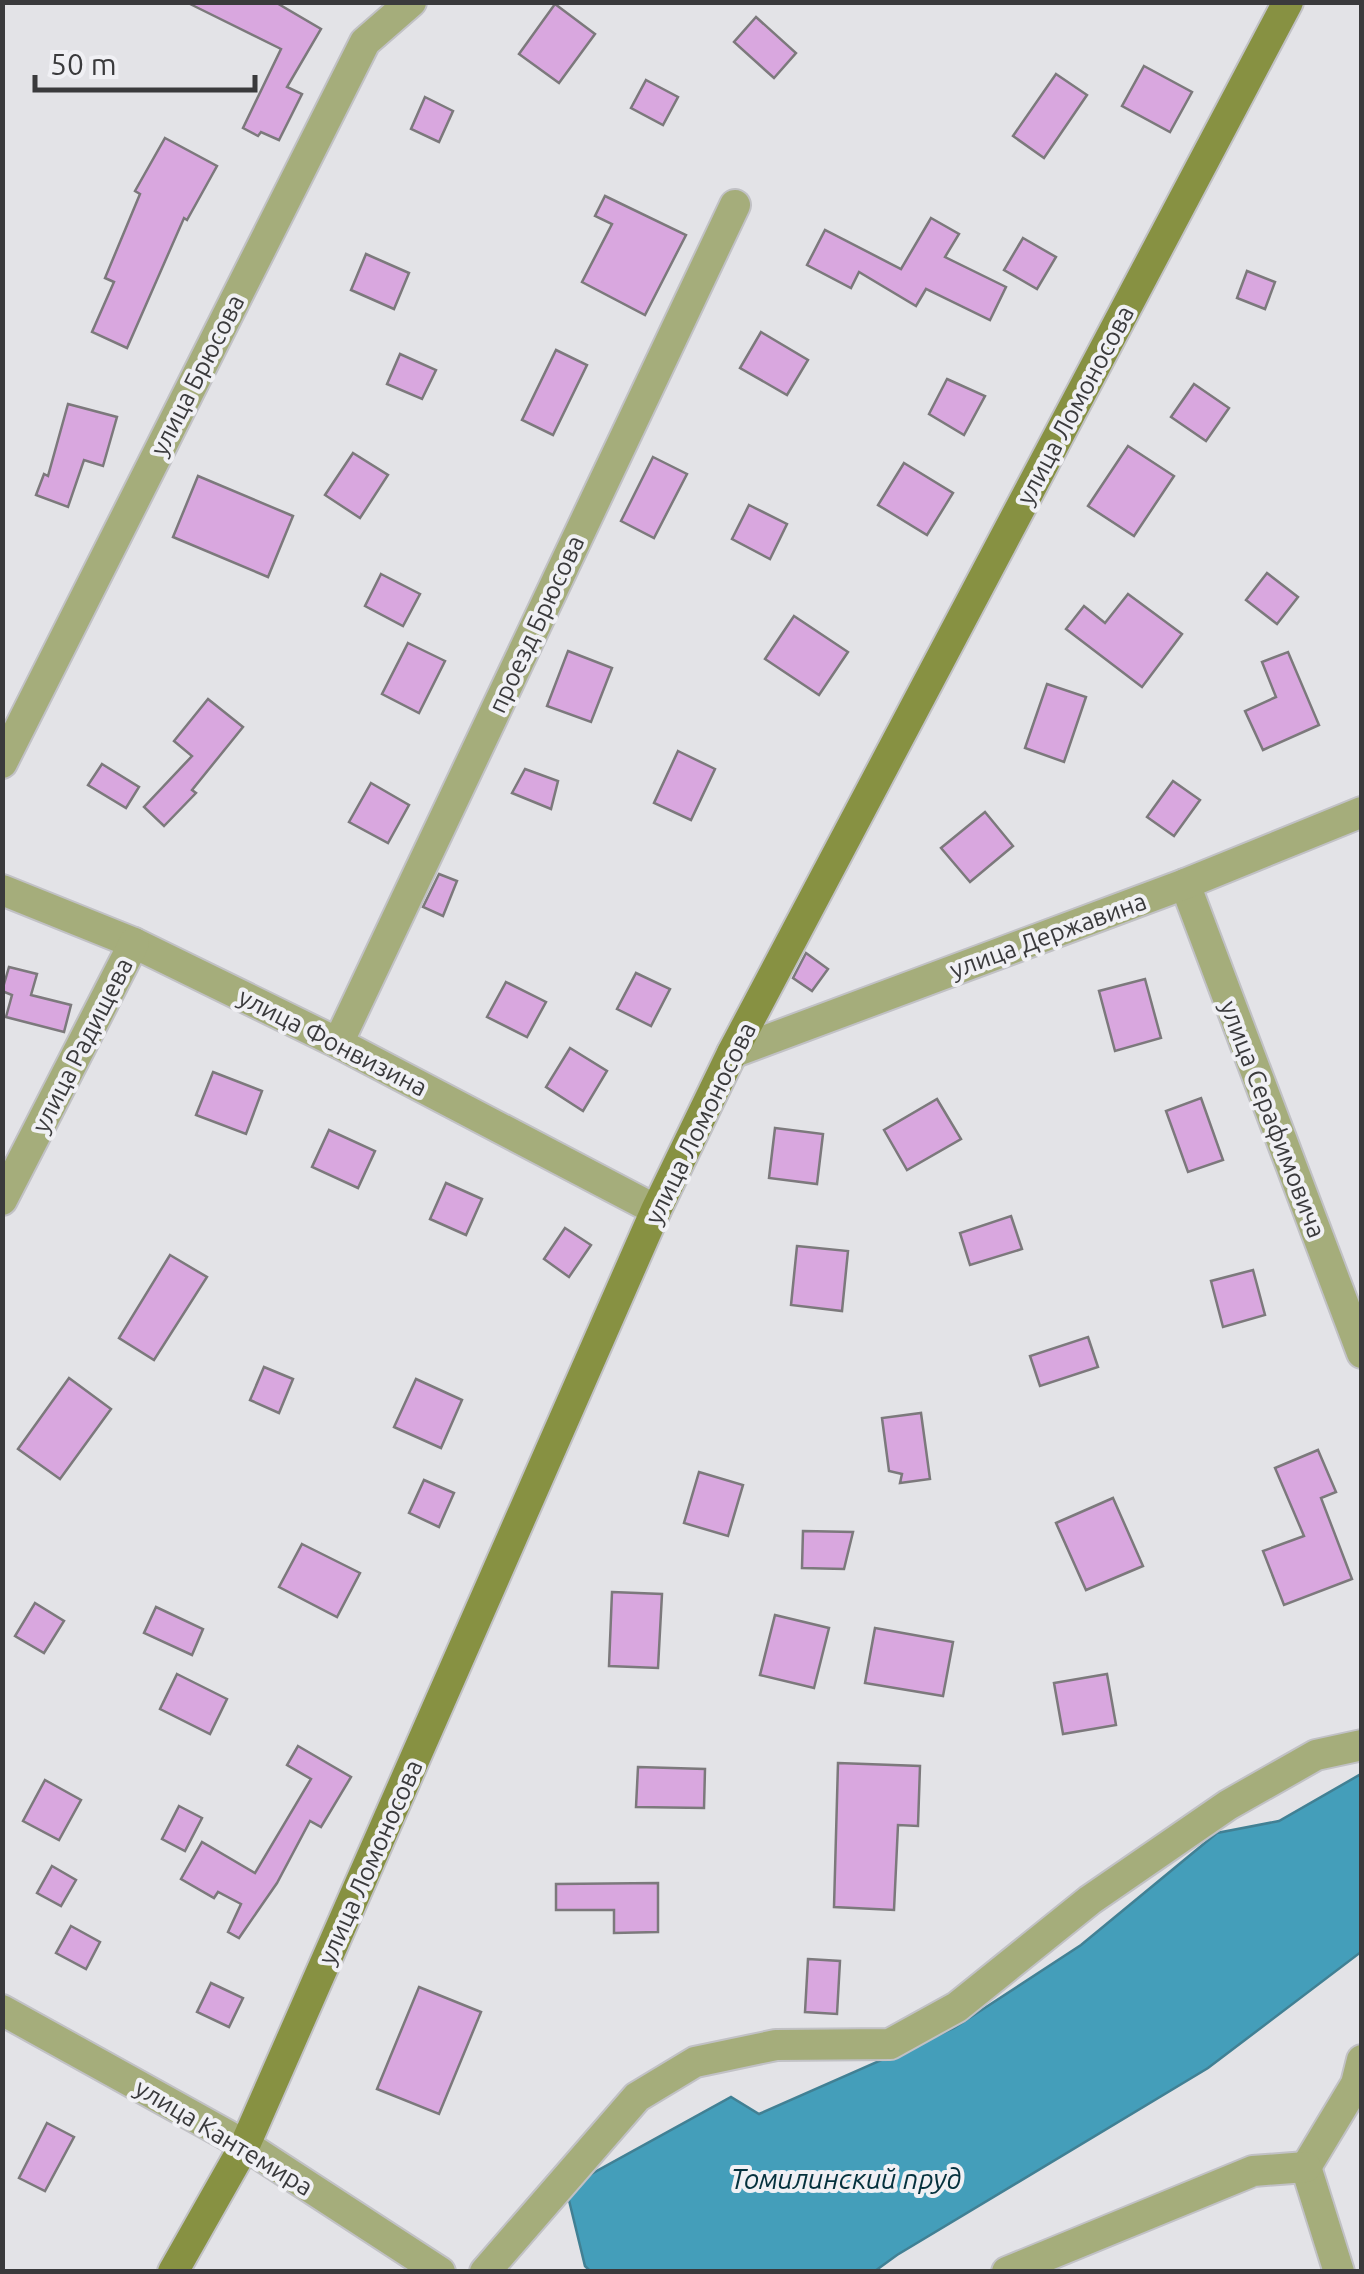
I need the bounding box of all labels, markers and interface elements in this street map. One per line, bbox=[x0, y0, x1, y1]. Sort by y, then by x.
scale bar bbox=[35, 30, 255, 92]
text: 50 m bbox=[50, 47, 117, 81]
street label: улица Брюсова bbox=[144, 290, 250, 460]
street label: улица Ломоносова bbox=[1011, 301, 1139, 509]
street label: проезд Брюсова bbox=[483, 531, 589, 717]
street label: улица Державина bbox=[946, 886, 1150, 984]
street label: улица Радищева bbox=[26, 953, 138, 1137]
street label: улица Фонвизина bbox=[234, 982, 432, 1102]
street label: улица Серафимовича bbox=[1215, 996, 1331, 1242]
street label: улица Ломоносова bbox=[639, 1018, 761, 1228]
street label: улица Ломоносова bbox=[312, 1755, 428, 1969]
street label: улица Кантемира bbox=[130, 2073, 318, 2201]
water label: Томилинский пруд bbox=[731, 2163, 961, 2194]

